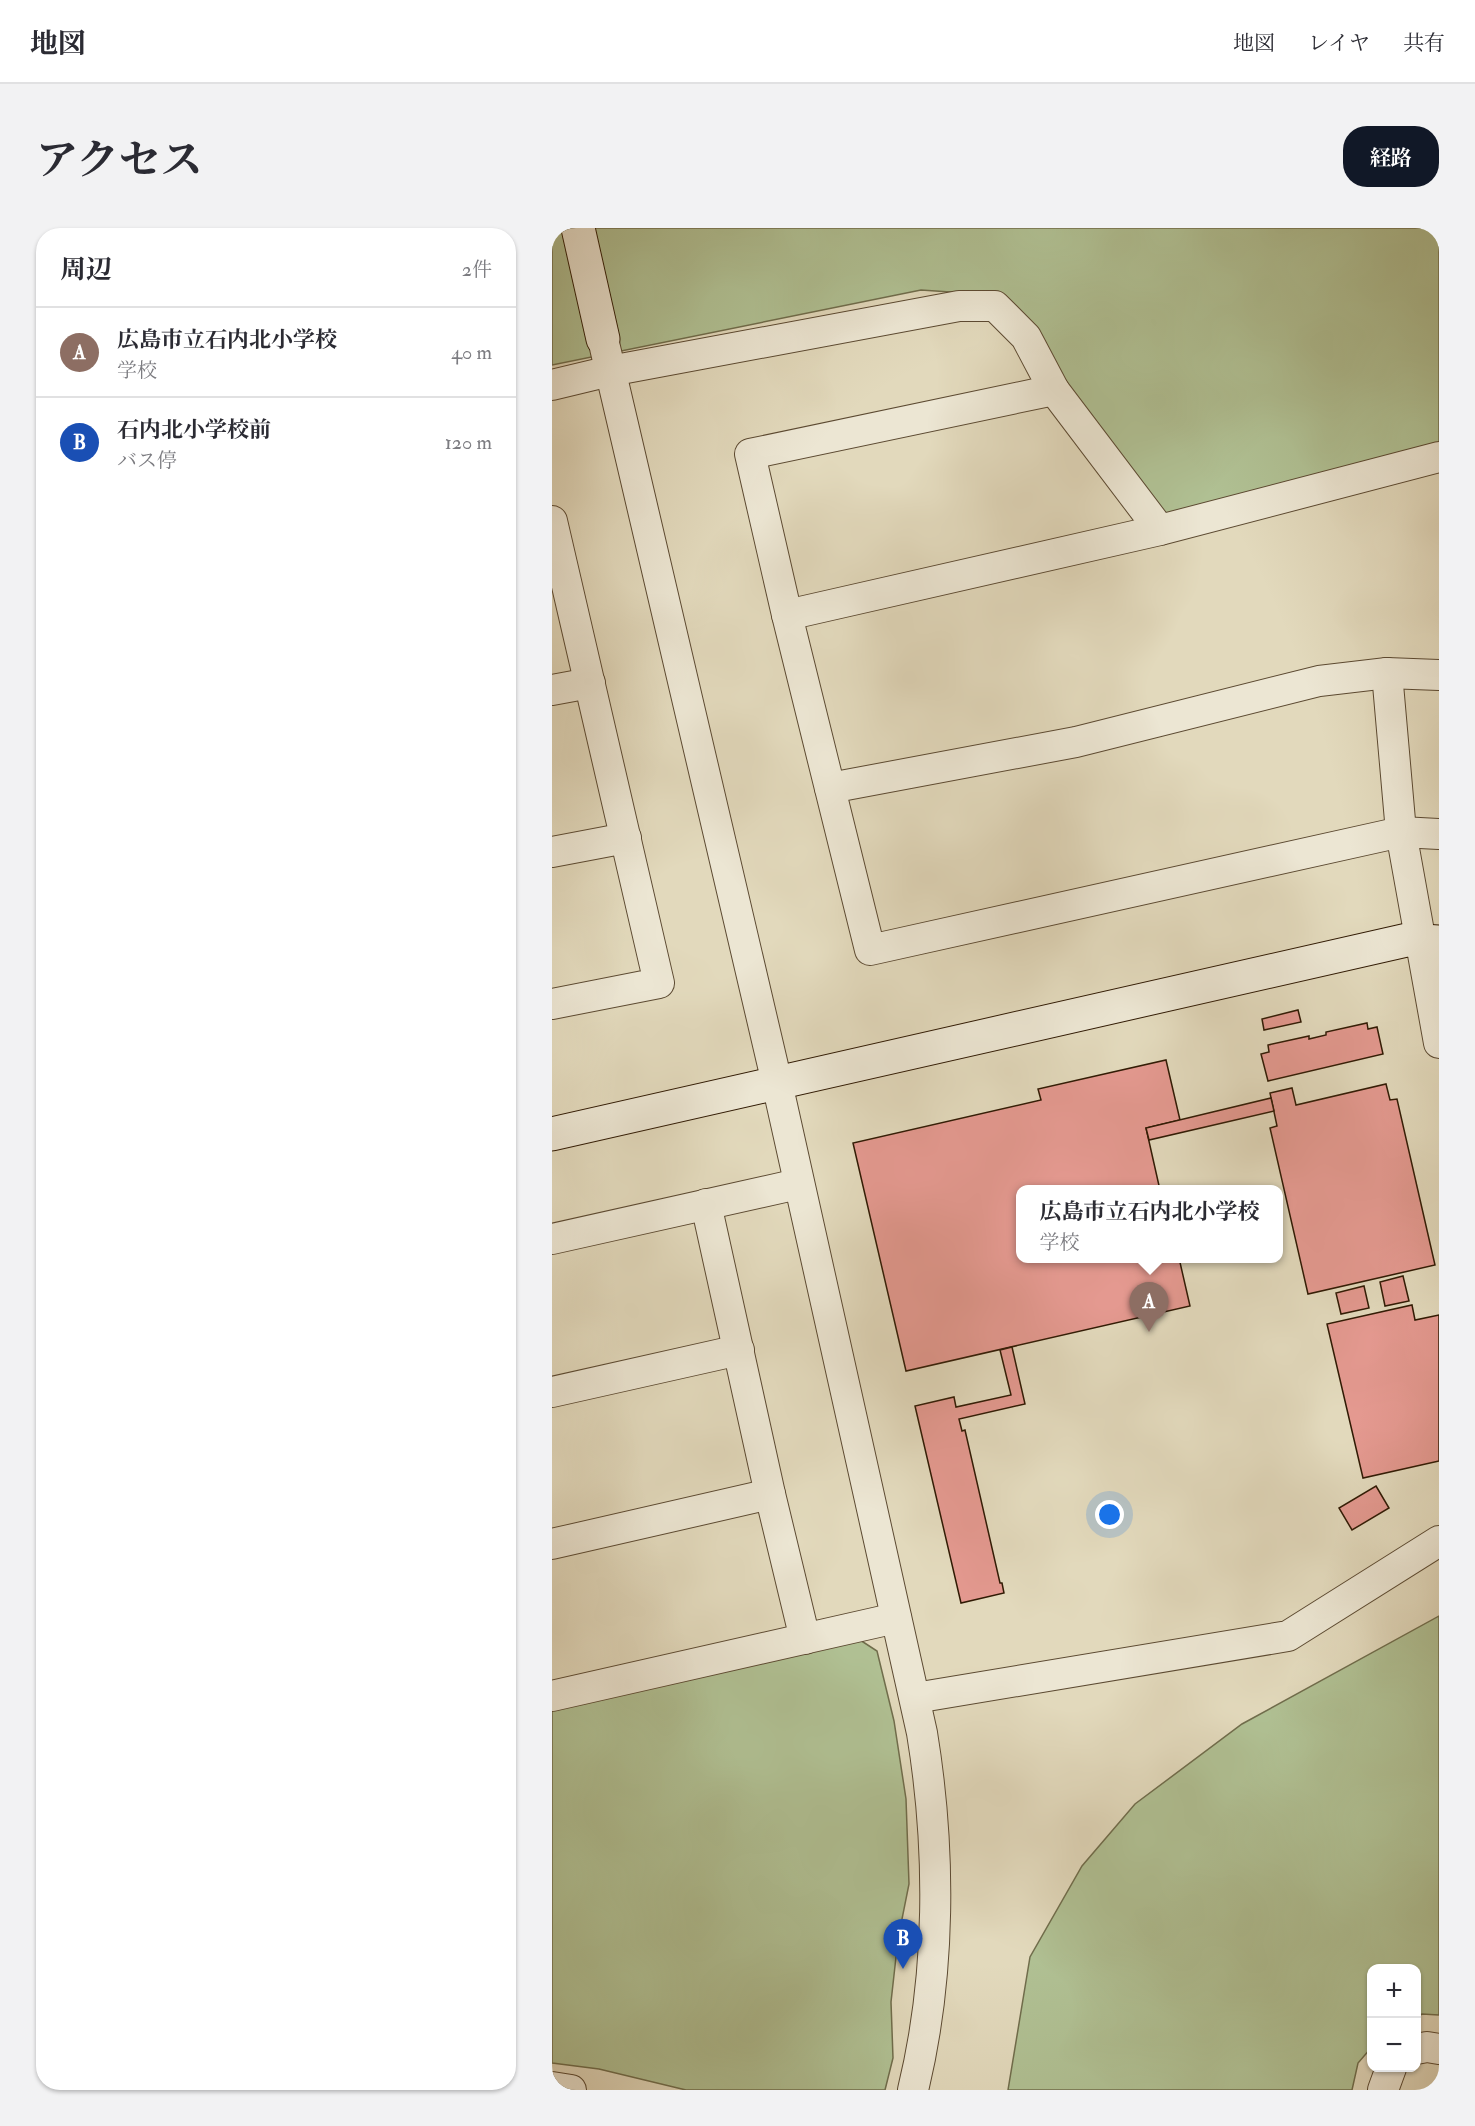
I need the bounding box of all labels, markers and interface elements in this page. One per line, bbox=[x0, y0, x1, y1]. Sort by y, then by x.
text: 地図 bbox=[30, 27, 86, 62]
text: 地図 bbox=[1233, 30, 1275, 57]
text: レイヤ bbox=[1308, 30, 1370, 57]
text: 共有 bbox=[1403, 30, 1445, 57]
button: 経路 bbox=[1343, 126, 1439, 187]
text: アクセス bbox=[36, 135, 203, 187]
text: 周辺 bbox=[60, 254, 112, 286]
text: 2件 bbox=[462, 257, 492, 282]
text: 広島市立石内北小学校 bbox=[117, 326, 337, 354]
text: A bbox=[73, 340, 86, 365]
text: 40 m bbox=[451, 340, 492, 365]
text: 学校 bbox=[117, 358, 157, 383]
text: 石内北小学校前 bbox=[117, 416, 271, 444]
text: B bbox=[73, 430, 86, 455]
text: 120 m bbox=[445, 430, 492, 455]
text: バス停 bbox=[117, 448, 177, 473]
popup bbox=[1016, 1185, 1283, 1263]
text: 広島市立石内北小学校 bbox=[1039, 1198, 1260, 1226]
text: 学校 bbox=[1039, 1230, 1079, 1255]
pin: A bbox=[1130, 1282, 1168, 1332]
your location bbox=[1095, 1500, 1124, 1529]
pin: B bbox=[884, 1920, 922, 1969]
map controls bbox=[1367, 1964, 1421, 2072]
button: + bbox=[1367, 1964, 1421, 2018]
button: − bbox=[1367, 2018, 1421, 2072]

